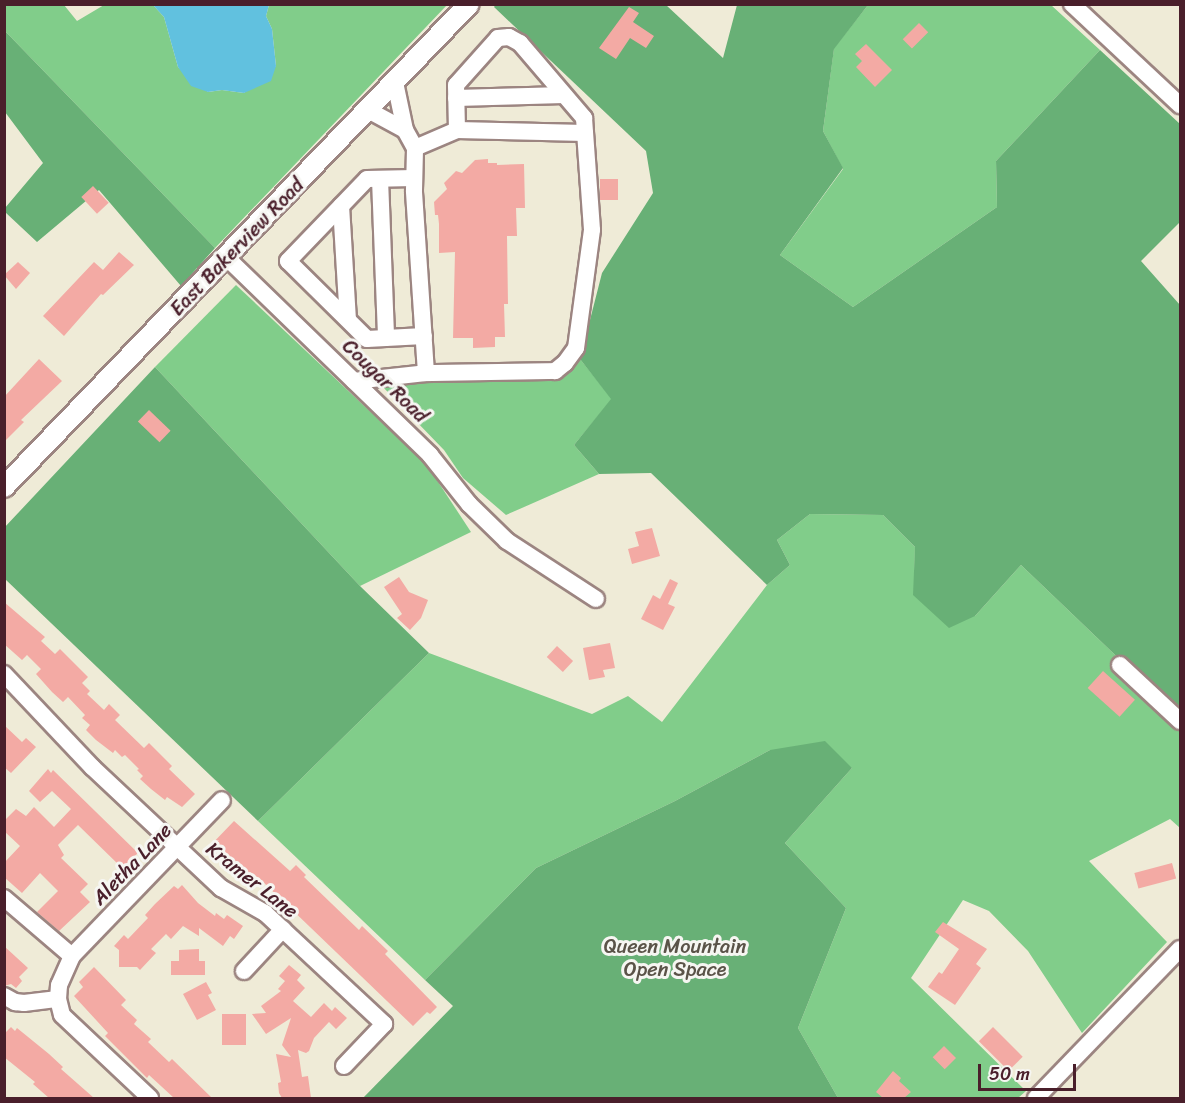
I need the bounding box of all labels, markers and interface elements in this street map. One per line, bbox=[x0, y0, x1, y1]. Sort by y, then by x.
street label: East Bakerview Road bbox=[165, 173, 309, 321]
street label: Cougar Road bbox=[337, 334, 433, 428]
street label: Aletha Lane bbox=[87, 818, 177, 910]
street label: Kramer Lane bbox=[201, 837, 303, 923]
park label: Queen Mountain Open Space bbox=[604, 934, 746, 981]
scale bar bbox=[981, 1052, 1078, 1090]
text: 50 m bbox=[989, 1058, 1030, 1090]

